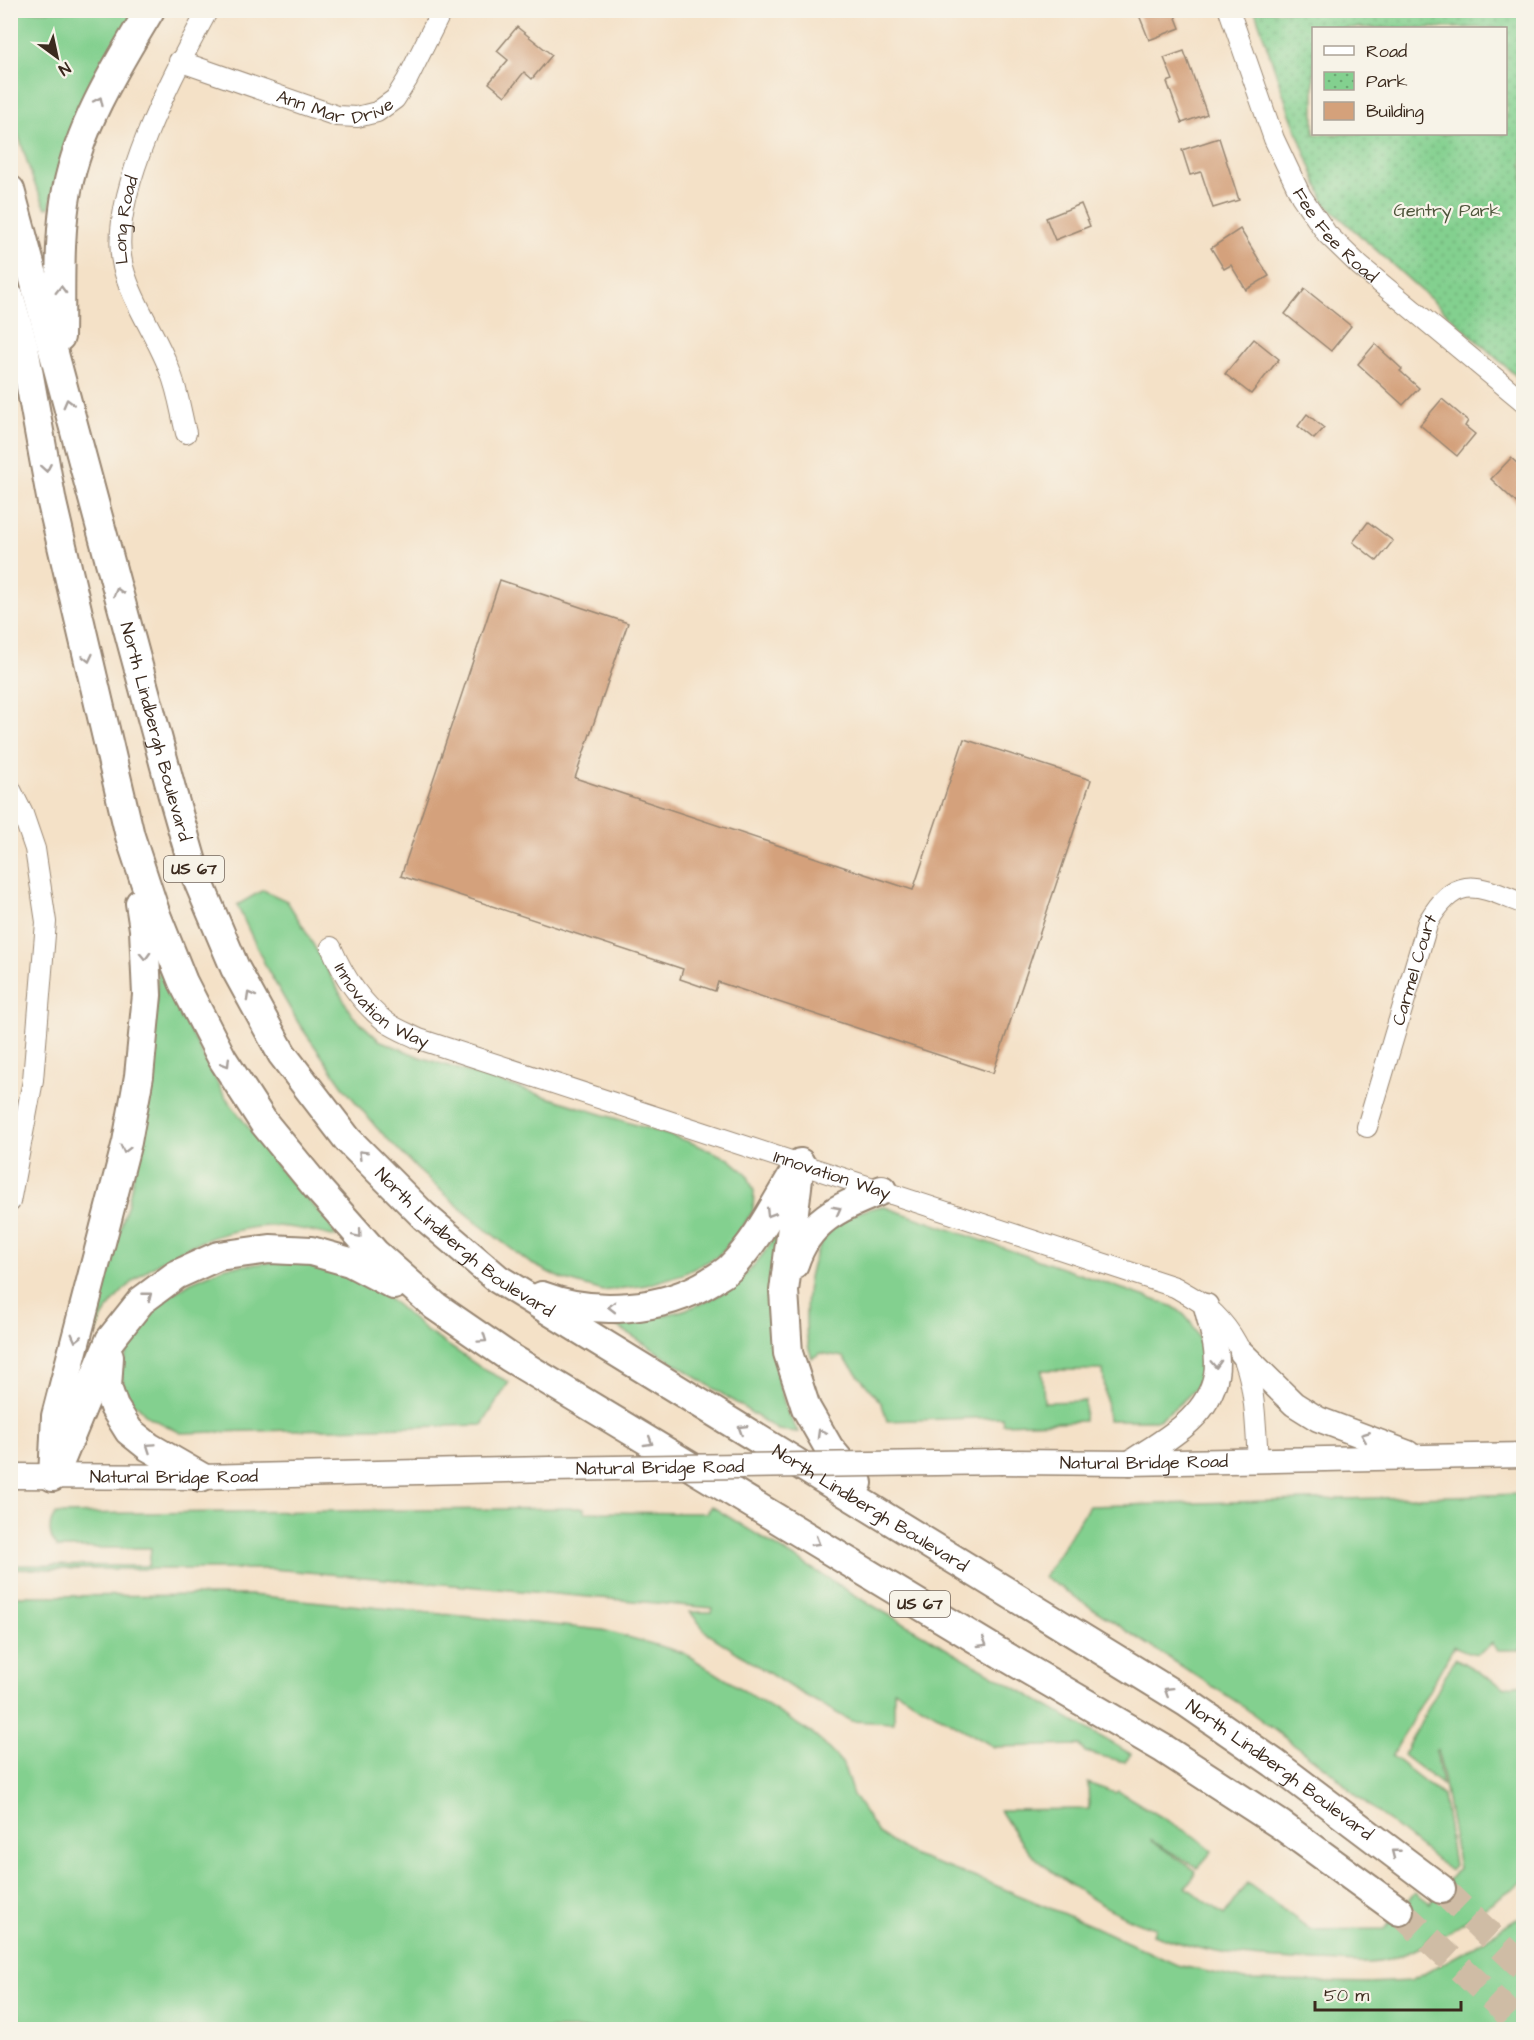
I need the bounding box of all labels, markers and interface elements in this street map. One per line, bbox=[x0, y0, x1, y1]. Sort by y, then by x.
north arrow bbox=[27, 27, 87, 87]
legend bbox=[1312, 27, 1507, 135]
text: Road bbox=[1366, 39, 1407, 64]
text: N bbox=[54, 57, 75, 81]
text: Park bbox=[1366, 69, 1408, 94]
street label: Ann Mar Drive bbox=[273, 83, 399, 130]
one-way arrow bbox=[92, 96, 104, 107]
text: Building bbox=[1366, 99, 1424, 125]
street label: Long Road bbox=[108, 173, 144, 266]
street label: Fee Fee Road bbox=[1286, 184, 1384, 288]
park label: Gentry Park bbox=[1393, 198, 1501, 224]
one-way arrow bbox=[55, 285, 67, 294]
one-way arrow bbox=[63, 398, 76, 408]
one-way arrow bbox=[39, 462, 52, 472]
one-way arrow bbox=[113, 587, 126, 597]
street label: North Lindbergh Boulevard bbox=[114, 619, 198, 844]
one-way arrow bbox=[81, 653, 94, 663]
road number: US 67 bbox=[164, 856, 224, 882]
street label: Carmel Court bbox=[1385, 908, 1443, 1028]
one-way arrow bbox=[139, 951, 152, 960]
street label: Innovation Way bbox=[328, 958, 432, 1055]
one-way arrow bbox=[246, 991, 257, 1002]
one-way arrow bbox=[218, 1057, 230, 1067]
one-way arrow bbox=[119, 1144, 132, 1154]
street label: Innovation Way bbox=[770, 1144, 894, 1206]
one-way arrow bbox=[358, 1151, 369, 1161]
street label: North Lindbergh Boulevard bbox=[370, 1162, 559, 1323]
one-way arrow bbox=[831, 1206, 842, 1217]
one-way arrow bbox=[765, 1207, 777, 1217]
one-way arrow bbox=[351, 1227, 362, 1237]
one-way arrow bbox=[142, 1292, 153, 1303]
one-way arrow bbox=[607, 1301, 616, 1313]
one-way arrow bbox=[477, 1332, 488, 1343]
one-way arrow bbox=[70, 1333, 83, 1343]
one-way arrow bbox=[1209, 1359, 1222, 1368]
one-way arrow bbox=[737, 1425, 748, 1436]
one-way arrow bbox=[816, 1429, 828, 1439]
one-way arrow bbox=[1360, 1431, 1371, 1443]
one-way arrow bbox=[643, 1434, 653, 1446]
street label: North Lindbergh Boulevard bbox=[768, 1438, 973, 1578]
one-way arrow bbox=[146, 1443, 157, 1454]
street label: Natural Bridge Road bbox=[1060, 1449, 1228, 1476]
street label: Natural Bridge Road bbox=[576, 1453, 744, 1481]
street label: Natural Bridge Road bbox=[90, 1463, 258, 1490]
one-way arrow bbox=[810, 1535, 820, 1547]
road number: US 67 bbox=[890, 1591, 950, 1617]
one-way arrow bbox=[977, 1635, 987, 1647]
one-way arrow bbox=[1164, 1686, 1174, 1698]
street label: North Lindbergh Boulevard bbox=[1181, 1693, 1378, 1846]
one-way arrow bbox=[1390, 1850, 1401, 1861]
scale bar bbox=[1315, 1974, 1460, 2012]
text: 50 m bbox=[1324, 1983, 1369, 2008]

